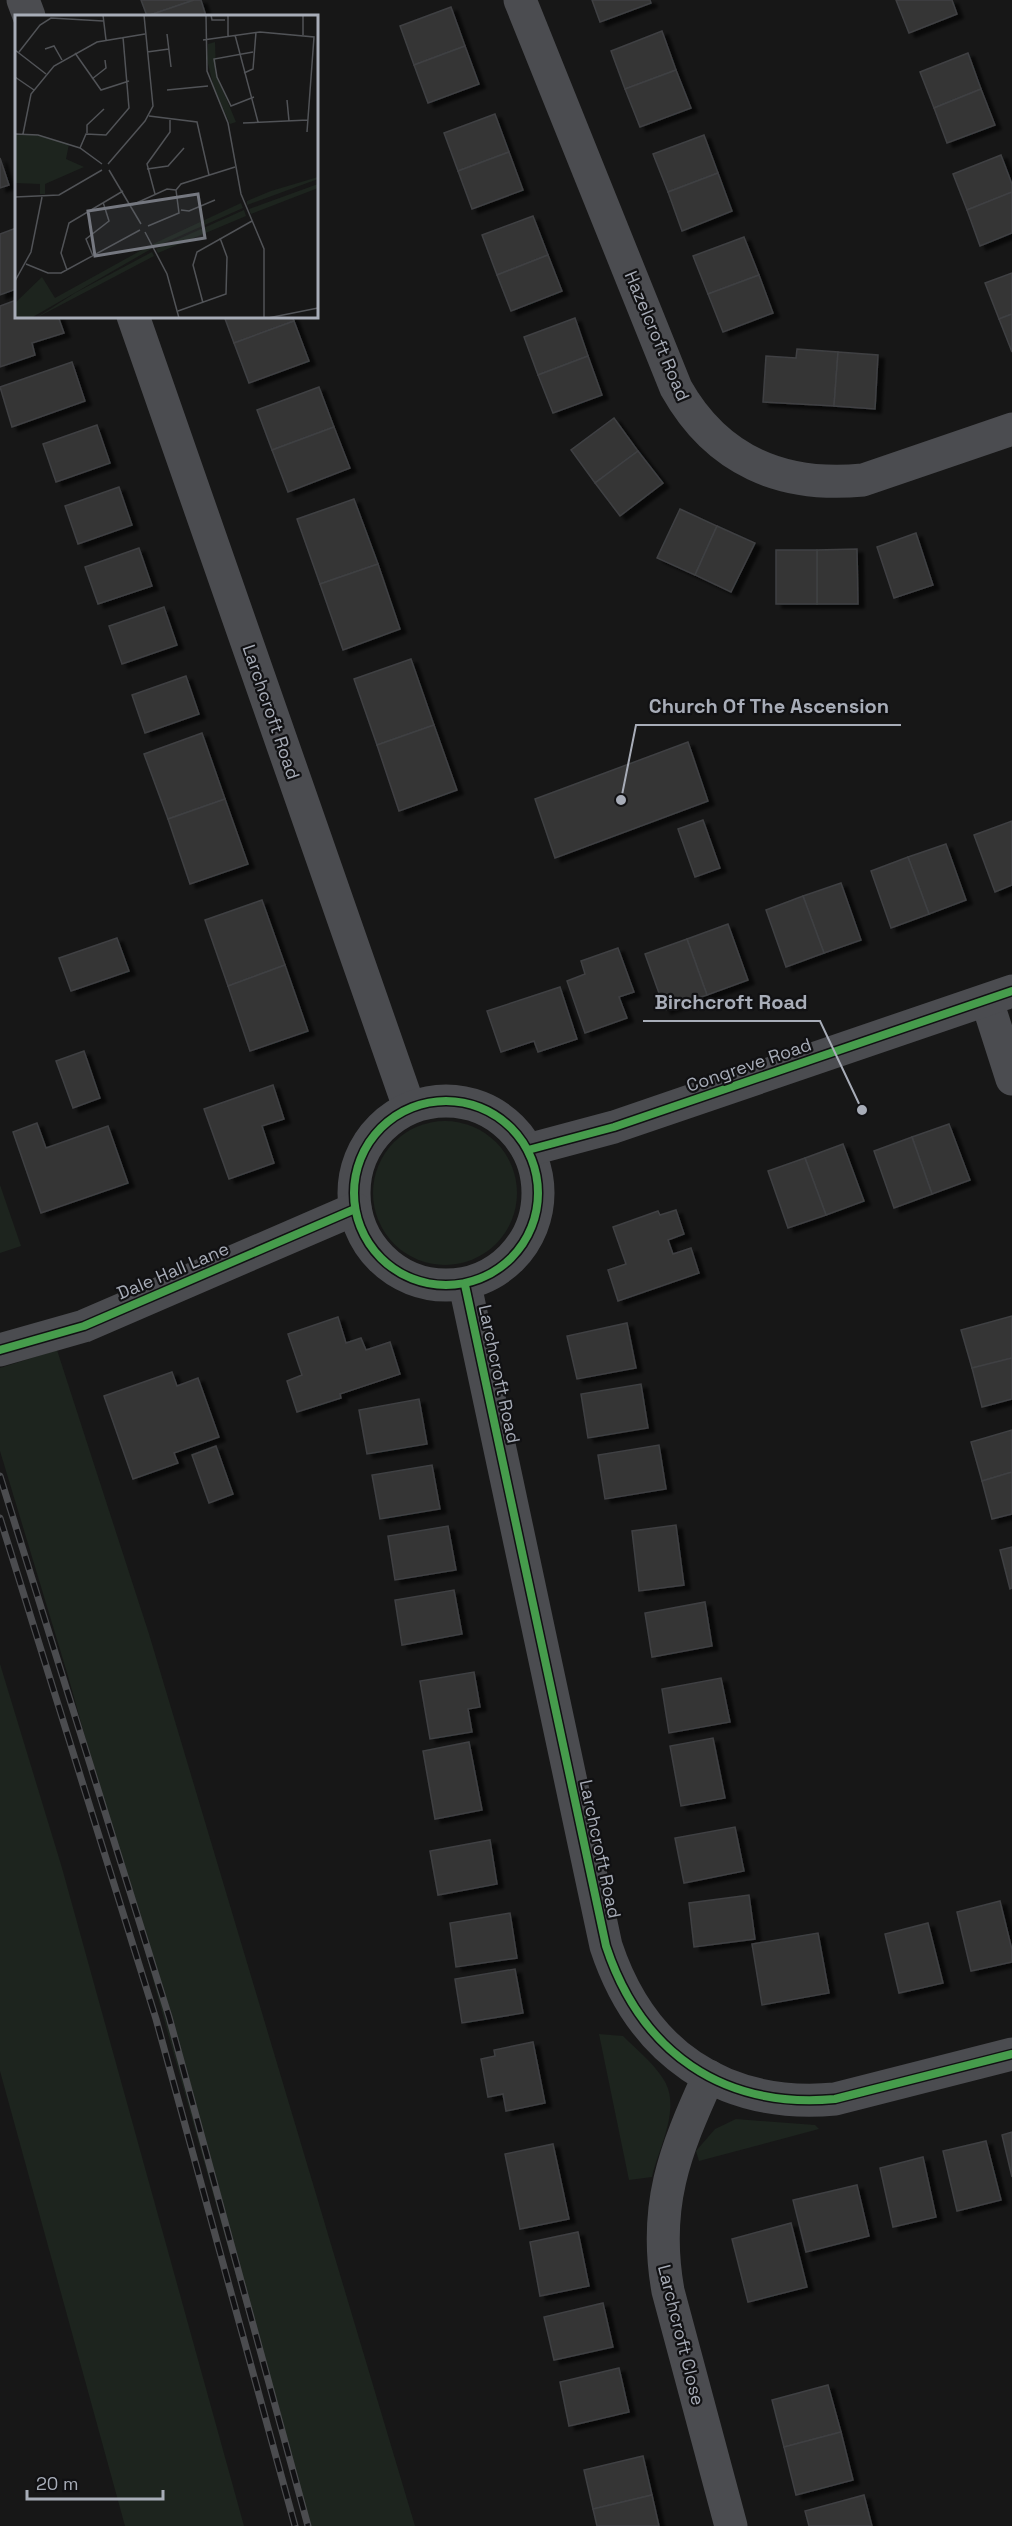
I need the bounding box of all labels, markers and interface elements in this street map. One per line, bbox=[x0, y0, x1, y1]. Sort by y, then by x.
inset map bbox=[15, 15, 318, 318]
street label: Hazelcroft Road bbox=[620, 267, 695, 404]
street label: Larchcroft Road bbox=[238, 641, 305, 782]
callout: Church Of The Ascension bbox=[636, 687, 901, 725]
text: Church Of The Ascension bbox=[649, 693, 889, 719]
callout: Birchcroft Road bbox=[643, 983, 820, 1021]
text: Birchcroft Road bbox=[654, 989, 808, 1015]
street label: Congreve Road bbox=[683, 1032, 814, 1097]
street label: Dale Hall Lane bbox=[113, 1237, 232, 1304]
street label: Larchcroft Road bbox=[474, 1302, 525, 1445]
street label: Larchcroft Road bbox=[575, 1777, 626, 1920]
street label: Larchcroft Close bbox=[653, 2262, 710, 2408]
scale bar bbox=[27, 2463, 164, 2501]
text: 20 m bbox=[36, 2472, 79, 2495]

